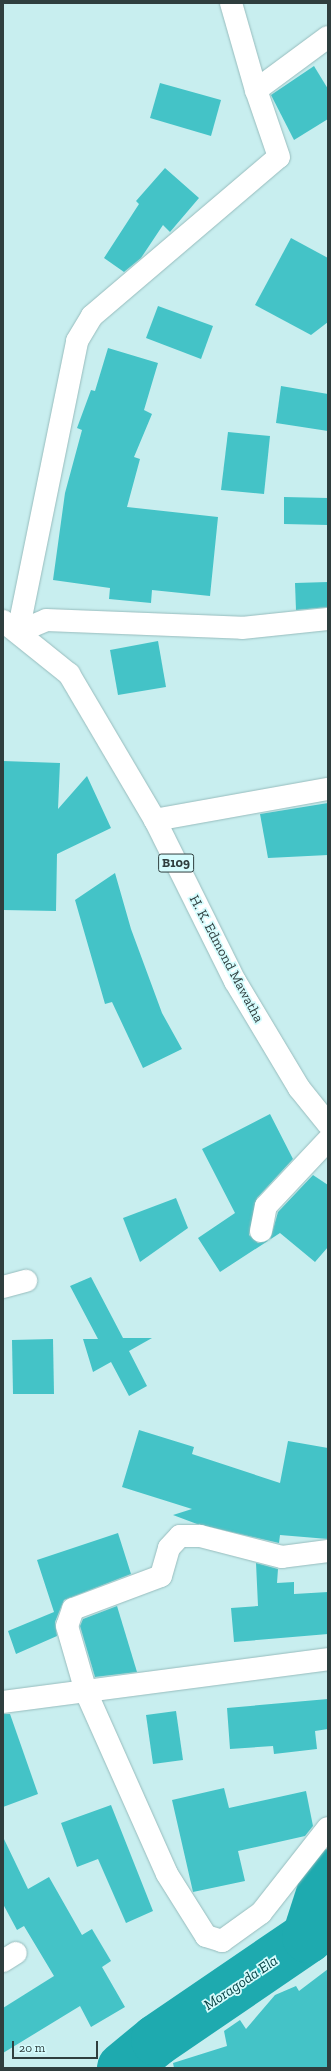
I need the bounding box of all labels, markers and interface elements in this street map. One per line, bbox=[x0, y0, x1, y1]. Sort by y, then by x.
road number: B109 bbox=[158, 852, 194, 874]
street label: H. K. Edmond Mawatha bbox=[185, 892, 267, 1026]
water label: Moragoda Ela bbox=[201, 1952, 281, 2014]
scale bar bbox=[14, 2033, 100, 2059]
text: 20 m bbox=[19, 2041, 45, 2055]

